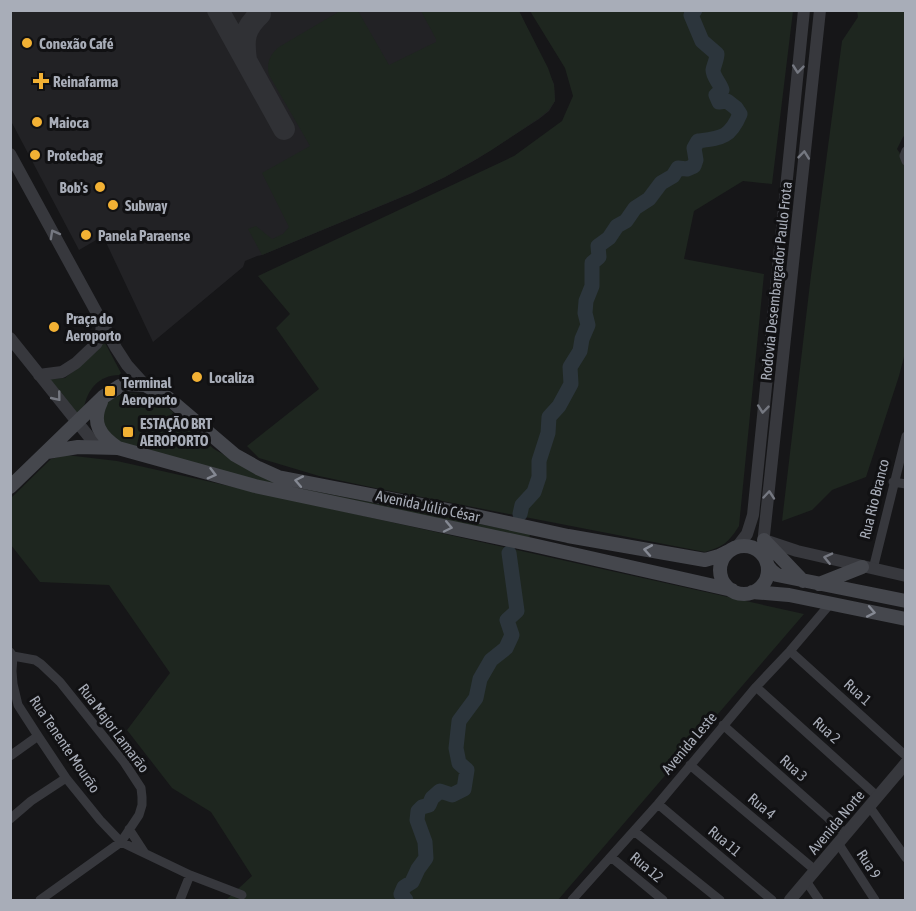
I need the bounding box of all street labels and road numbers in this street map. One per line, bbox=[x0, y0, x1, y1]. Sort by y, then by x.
street label: Rodovia Desembargador Paulo Frota bbox=[757, 181, 795, 381]
street label: Rua Rio Branco bbox=[856, 457, 892, 541]
street label: Avenida Júlio César bbox=[374, 487, 482, 525]
street label: Rua 1 bbox=[841, 675, 875, 709]
street label: Rua Major Lamarão bbox=[75, 680, 153, 776]
street label: Rua Tenente Mourão bbox=[26, 692, 104, 796]
street label: Avenida Leste bbox=[658, 708, 720, 778]
street label: Rua 2 bbox=[810, 713, 844, 747]
street label: Rua 3 bbox=[777, 751, 811, 785]
street label: Avenida Norte bbox=[804, 786, 868, 857]
street label: Rua 4 bbox=[745, 790, 779, 822]
street label: Rua 11 bbox=[705, 822, 745, 860]
street label: Rua 9 bbox=[853, 846, 885, 882]
street label: Rua 12 bbox=[627, 848, 667, 886]

